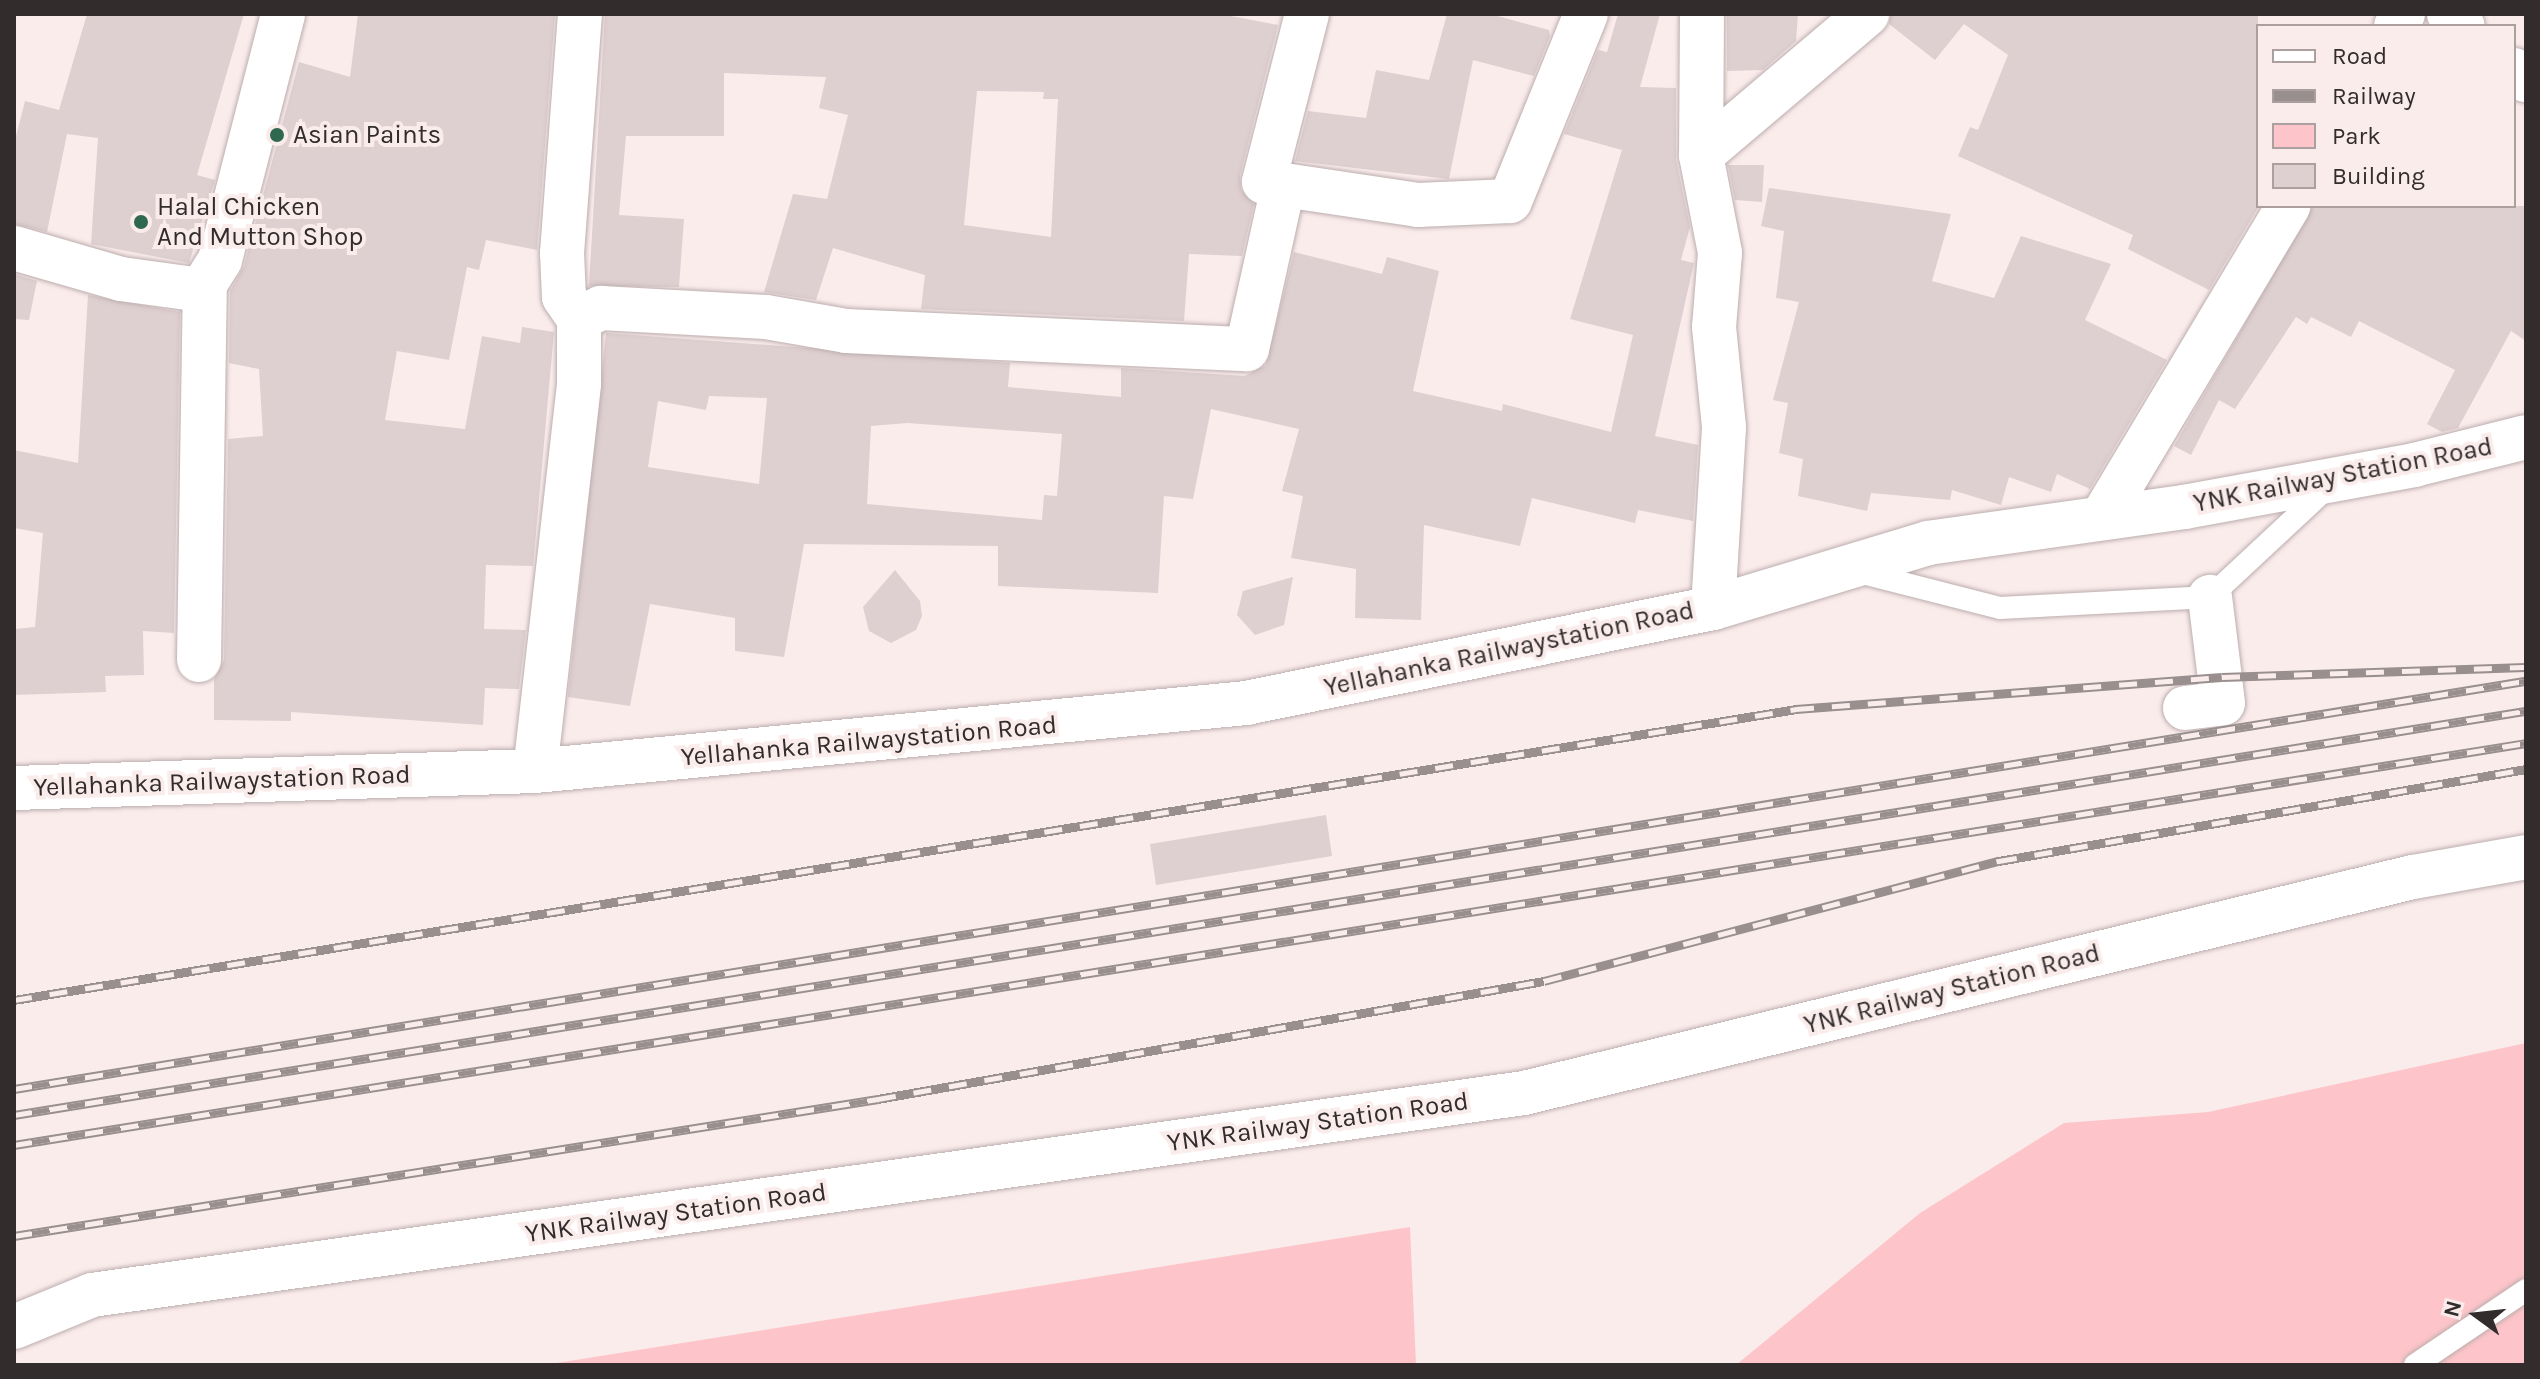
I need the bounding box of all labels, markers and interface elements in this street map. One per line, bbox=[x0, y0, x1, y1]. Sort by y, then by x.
legend bbox=[2256, 24, 2516, 208]
text: Road bbox=[2332, 42, 2387, 70]
text: Railway bbox=[2332, 82, 2416, 110]
place label: Asian Paints bbox=[293, 119, 441, 151]
text: Park bbox=[2332, 122, 2381, 150]
marker: Asian Paints bbox=[268, 126, 286, 144]
text: Building bbox=[2332, 162, 2425, 190]
place label: Halal Chicken And Mutton Shop bbox=[157, 191, 363, 252]
marker: Halal Chicken And Mutton Shop bbox=[132, 213, 150, 231]
street label: YNK Railway Station Road bbox=[2191, 431, 2495, 519]
street label: Yellahanka Railwaystation Road bbox=[1321, 595, 1697, 703]
street label: Yellahanka Railwaystation Road bbox=[680, 709, 1058, 773]
street label: Yellahanka Railwaystation Road bbox=[33, 759, 411, 803]
street label: YNK Railway Station Road bbox=[1801, 937, 2103, 1041]
street label: YNK Railway Station Road bbox=[1165, 1085, 1471, 1159]
street label: YNK Railway Station Road bbox=[523, 1176, 829, 1250]
north arrow bbox=[2436, 1275, 2516, 1355]
text: N bbox=[2438, 1298, 2467, 1320]

